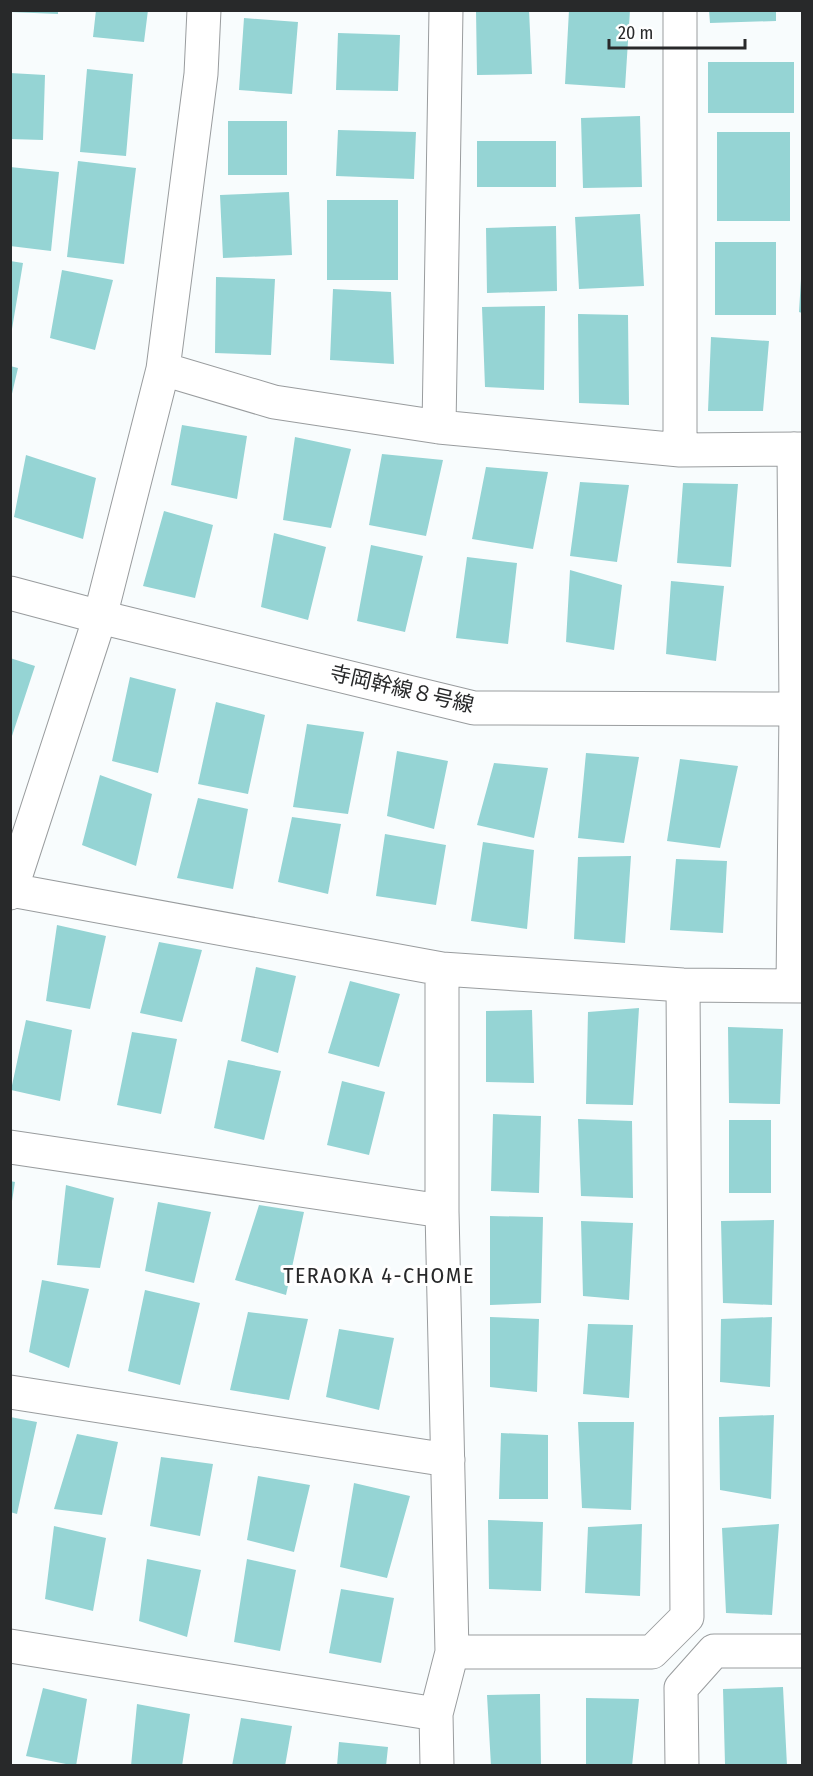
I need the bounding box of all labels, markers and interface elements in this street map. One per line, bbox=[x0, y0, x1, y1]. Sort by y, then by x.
scale bar bbox=[609, 12, 746, 50]
text: 20 m bbox=[618, 22, 653, 44]
street label: 寺岡幹線８号線 bbox=[327, 660, 477, 718]
district label: TERAOKA 4-CHOME bbox=[283, 1262, 475, 1289]

